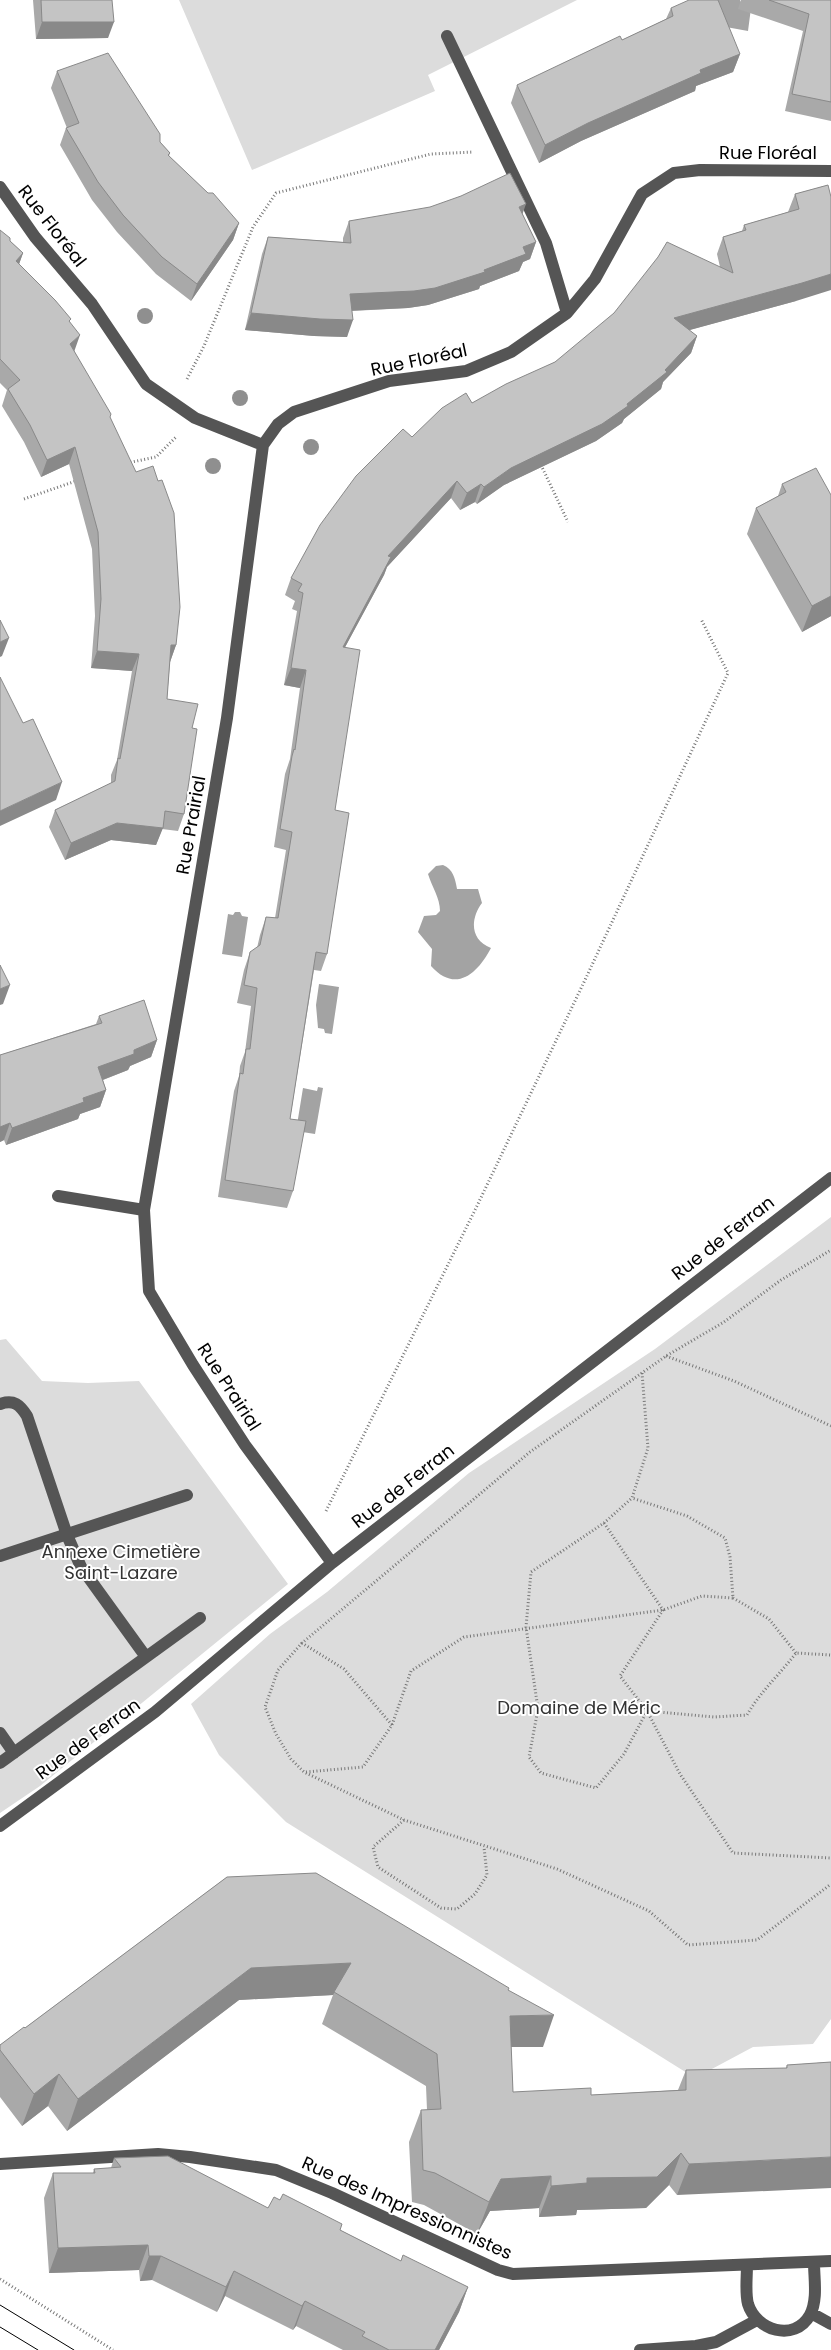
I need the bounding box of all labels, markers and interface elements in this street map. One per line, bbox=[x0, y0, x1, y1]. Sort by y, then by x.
street label: Rue Floréal bbox=[719, 140, 817, 165]
street label: Rue Floréal bbox=[12, 179, 92, 272]
street label: Rue Floréal bbox=[368, 337, 469, 382]
street label: Rue Prairial bbox=[170, 774, 211, 876]
street label: Rue de Ferran bbox=[666, 1190, 779, 1286]
street label: Rue Prairial bbox=[192, 1338, 267, 1435]
street label: Rue de Ferran bbox=[346, 1438, 459, 1534]
park label: Annexe Cimetière Saint-Lazare bbox=[42, 1539, 200, 1585]
street label: Rue de Ferran bbox=[30, 1692, 145, 1785]
park label: Domaine de Méric bbox=[497, 1695, 661, 1720]
street label: Rue des Impressionnistes bbox=[298, 2150, 516, 2265]

